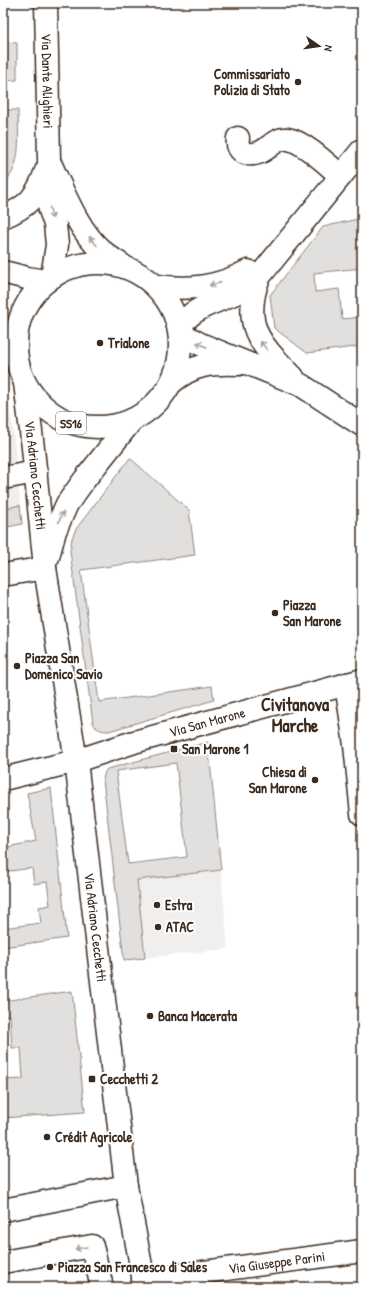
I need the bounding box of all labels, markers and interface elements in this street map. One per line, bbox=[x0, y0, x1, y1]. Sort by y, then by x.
north arrow bbox=[299, 26, 339, 66]
street label: Via Dante Alighieri bbox=[38, 33, 58, 129]
text: N bbox=[321, 44, 336, 53]
place label: Commissariato Polizia di Stato bbox=[214, 64, 290, 99]
marker: Commissariato Polizia di Stato bbox=[293, 77, 303, 87]
one-way arrow bbox=[48, 206, 55, 219]
one-way arrow bbox=[89, 236, 98, 247]
one-way arrow bbox=[209, 280, 222, 288]
place label: Trialone bbox=[107, 333, 150, 352]
marker: Trialone bbox=[95, 338, 105, 348]
one-way arrow bbox=[196, 341, 208, 348]
one-way arrow bbox=[260, 341, 269, 352]
road number: SS16 bbox=[56, 412, 86, 434]
street label: Via Adriano Cecchetti bbox=[21, 420, 51, 531]
one-way arrow bbox=[58, 512, 65, 524]
place label: Piazza San Marone bbox=[283, 595, 342, 630]
marker: Piazza San Marone bbox=[270, 608, 280, 618]
place label: Piazza San Domenico Savio bbox=[25, 648, 103, 683]
marker: Piazza San Domenico Savio bbox=[12, 661, 22, 671]
district label: Civitanova Marche bbox=[261, 692, 330, 738]
street label: Via San Marone bbox=[167, 702, 248, 741]
place label: San Marone 1 bbox=[182, 739, 249, 758]
marker: San Marone 1 bbox=[169, 744, 179, 754]
place label: Chiesa di San Marone bbox=[249, 762, 307, 797]
marker: Chiesa di San Marone bbox=[310, 775, 320, 785]
street label: Via Adriano Cecchetti bbox=[80, 872, 112, 983]
place label: Estra bbox=[165, 895, 193, 914]
marker: Estra bbox=[152, 900, 162, 910]
place label: ATAC bbox=[166, 917, 194, 936]
marker: ATAC bbox=[153, 922, 163, 932]
place label: Banca Macerata bbox=[158, 1006, 238, 1025]
marker: Banca Macerata bbox=[145, 1011, 155, 1021]
place label: Cecchetti 2 bbox=[100, 1069, 159, 1088]
marker: Cecchetti 2 bbox=[87, 1074, 97, 1084]
place label: Crédit Agricole bbox=[55, 1127, 133, 1148]
marker: Crédit Agricole bbox=[42, 1132, 52, 1142]
one-way arrow bbox=[75, 1244, 88, 1252]
street label: Via Giuseppe Parini bbox=[227, 1246, 326, 1278]
place label: Piazza San Francesco di Sales bbox=[58, 1257, 208, 1276]
marker: Piazza San Francesco di Sales bbox=[45, 1262, 55, 1272]

